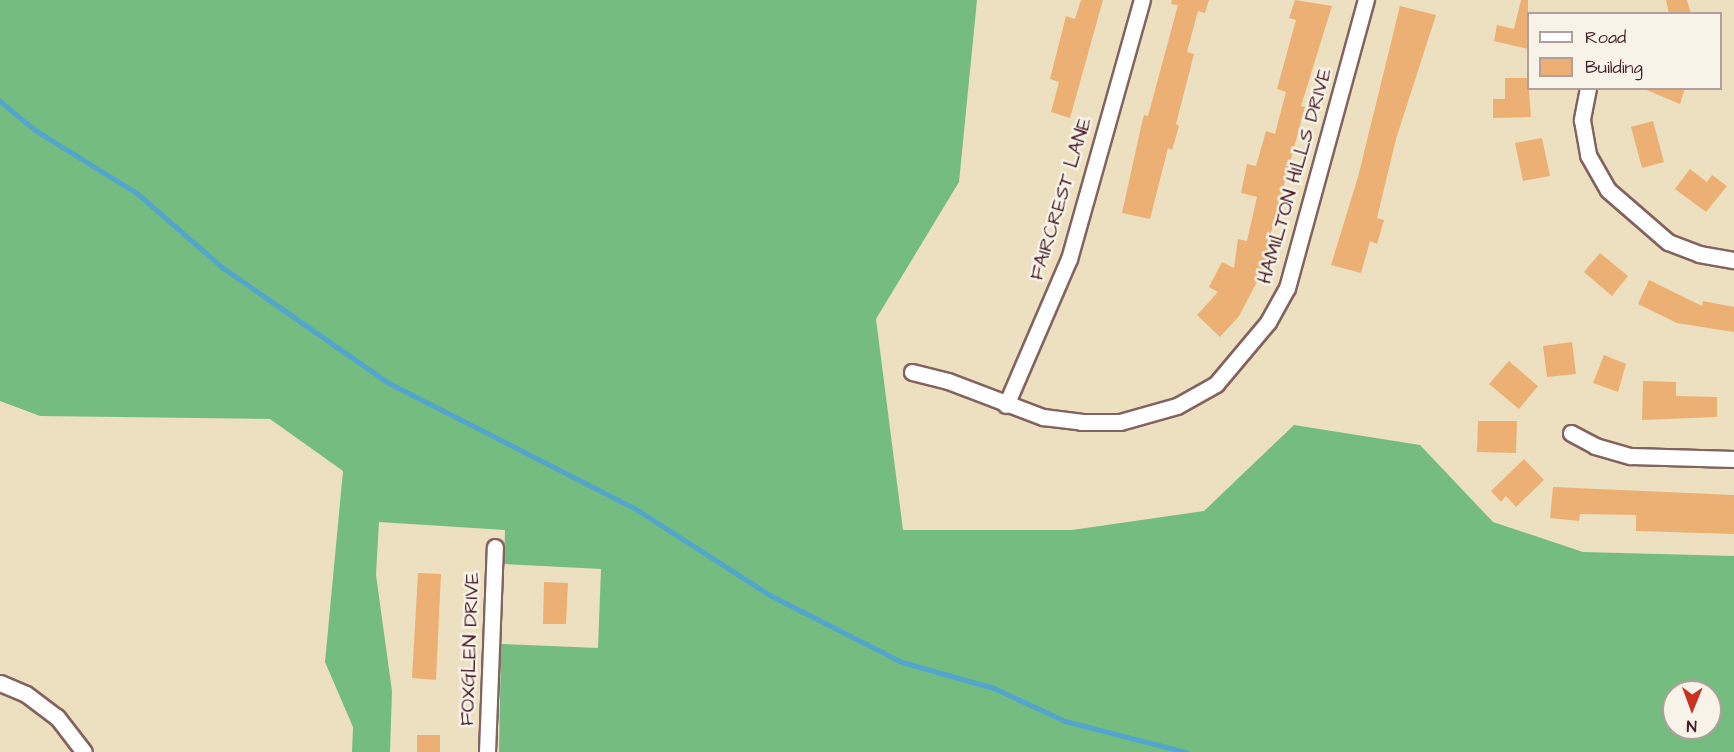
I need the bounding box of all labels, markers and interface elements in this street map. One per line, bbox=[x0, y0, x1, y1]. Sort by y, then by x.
legend bbox=[1527, 12, 1722, 90]
text: Road bbox=[1585, 25, 1626, 50]
text: Building bbox=[1585, 55, 1643, 80]
street label: HAMILTON HILLS DRIVE bbox=[1253, 65, 1337, 287]
street label: FAIRCREST LANE bbox=[1025, 115, 1097, 283]
street label: FOXGLEN DRIVE bbox=[455, 572, 485, 726]
north arrow bbox=[1662, 680, 1722, 740]
text: N bbox=[1687, 715, 1697, 737]

